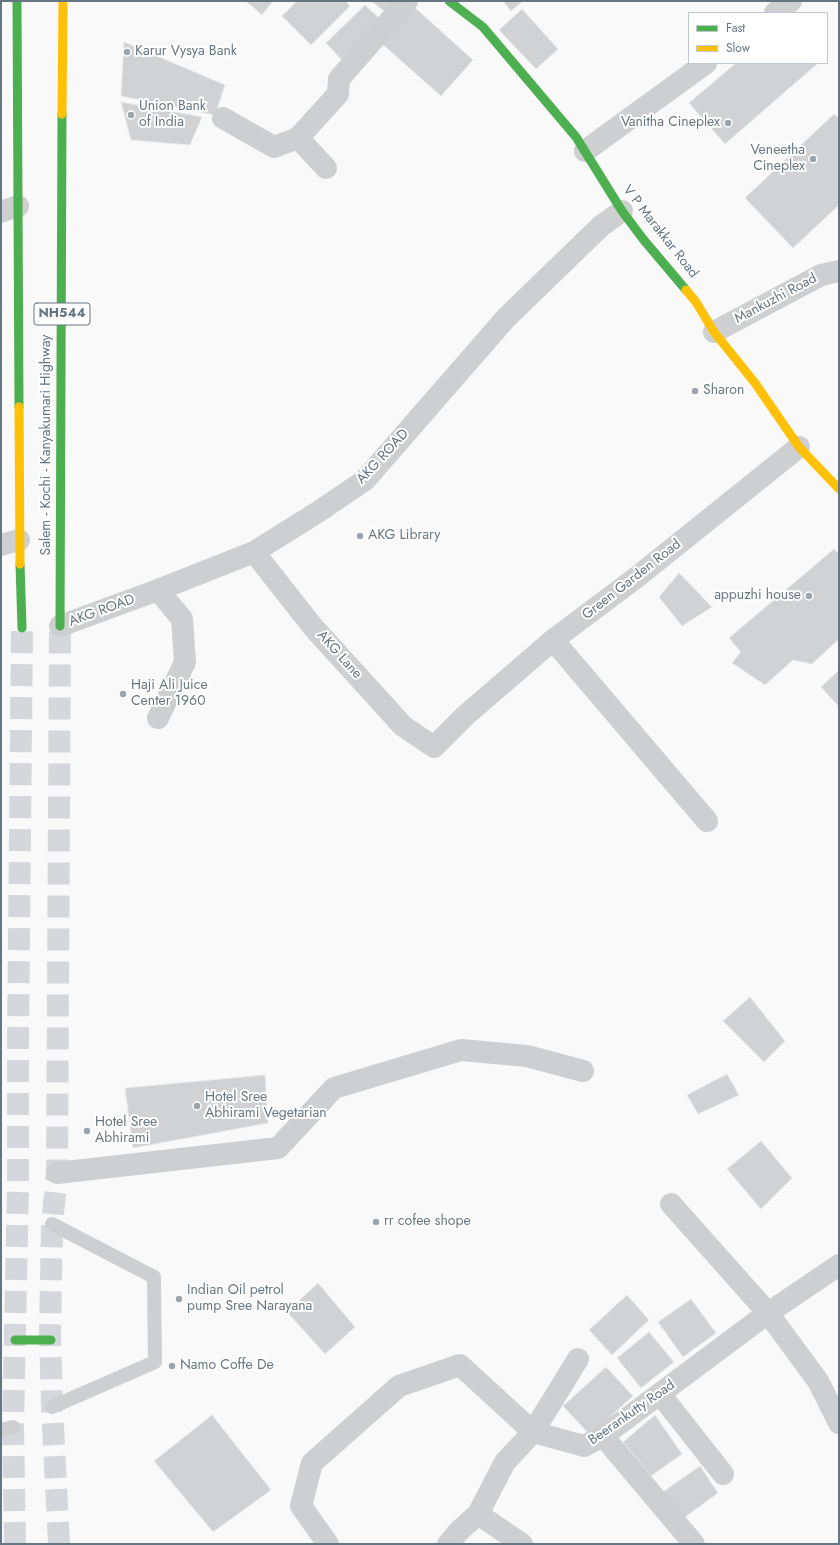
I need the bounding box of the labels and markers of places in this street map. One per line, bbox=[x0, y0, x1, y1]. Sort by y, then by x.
place label: Karur Vysya Bank bbox=[135, 44, 237, 60]
marker: Karur Vysya Bank bbox=[122, 47, 132, 57]
place label: Union Bank of India bbox=[139, 99, 206, 132]
marker: Union Bank of India bbox=[126, 110, 136, 120]
place label: Vanitha Cineplex bbox=[621, 115, 720, 131]
marker: Vanitha Cineplex bbox=[723, 118, 733, 128]
place label: Veneetha Cineplex bbox=[750, 143, 805, 176]
marker: Veneetha Cineplex bbox=[808, 154, 818, 164]
place label: Sharon bbox=[703, 383, 744, 399]
marker: Sharon bbox=[690, 386, 700, 396]
place label: AKG Library bbox=[368, 528, 440, 544]
marker: AKG Library bbox=[355, 531, 365, 541]
place label: appuzhi house bbox=[714, 588, 801, 604]
marker: appuzhi house bbox=[804, 591, 814, 601]
place label: Haji Ali Juice Center 1960 bbox=[131, 678, 208, 710]
marker: Haji Ali Juice Center 1960 bbox=[118, 689, 128, 699]
place label: Hotel Sree Abhirami Vegetarian bbox=[205, 1090, 327, 1122]
marker: Hotel Sree Abhirami Vegetarian bbox=[192, 1101, 202, 1111]
place label: Hotel Sree Abhirami bbox=[95, 1115, 157, 1148]
marker: Hotel Sree Abhirami bbox=[82, 1126, 92, 1136]
place label: rr cofee shope bbox=[384, 1214, 471, 1230]
marker: rr cofee shope bbox=[371, 1217, 381, 1227]
place label: Indian Oil petrol pump Sree Narayana bbox=[187, 1283, 312, 1316]
marker: Indian Oil petrol pump Sree Narayana bbox=[174, 1294, 184, 1304]
place label: Namo Coffe De bbox=[180, 1358, 274, 1374]
marker: Namo Coffe De bbox=[167, 1361, 177, 1371]

